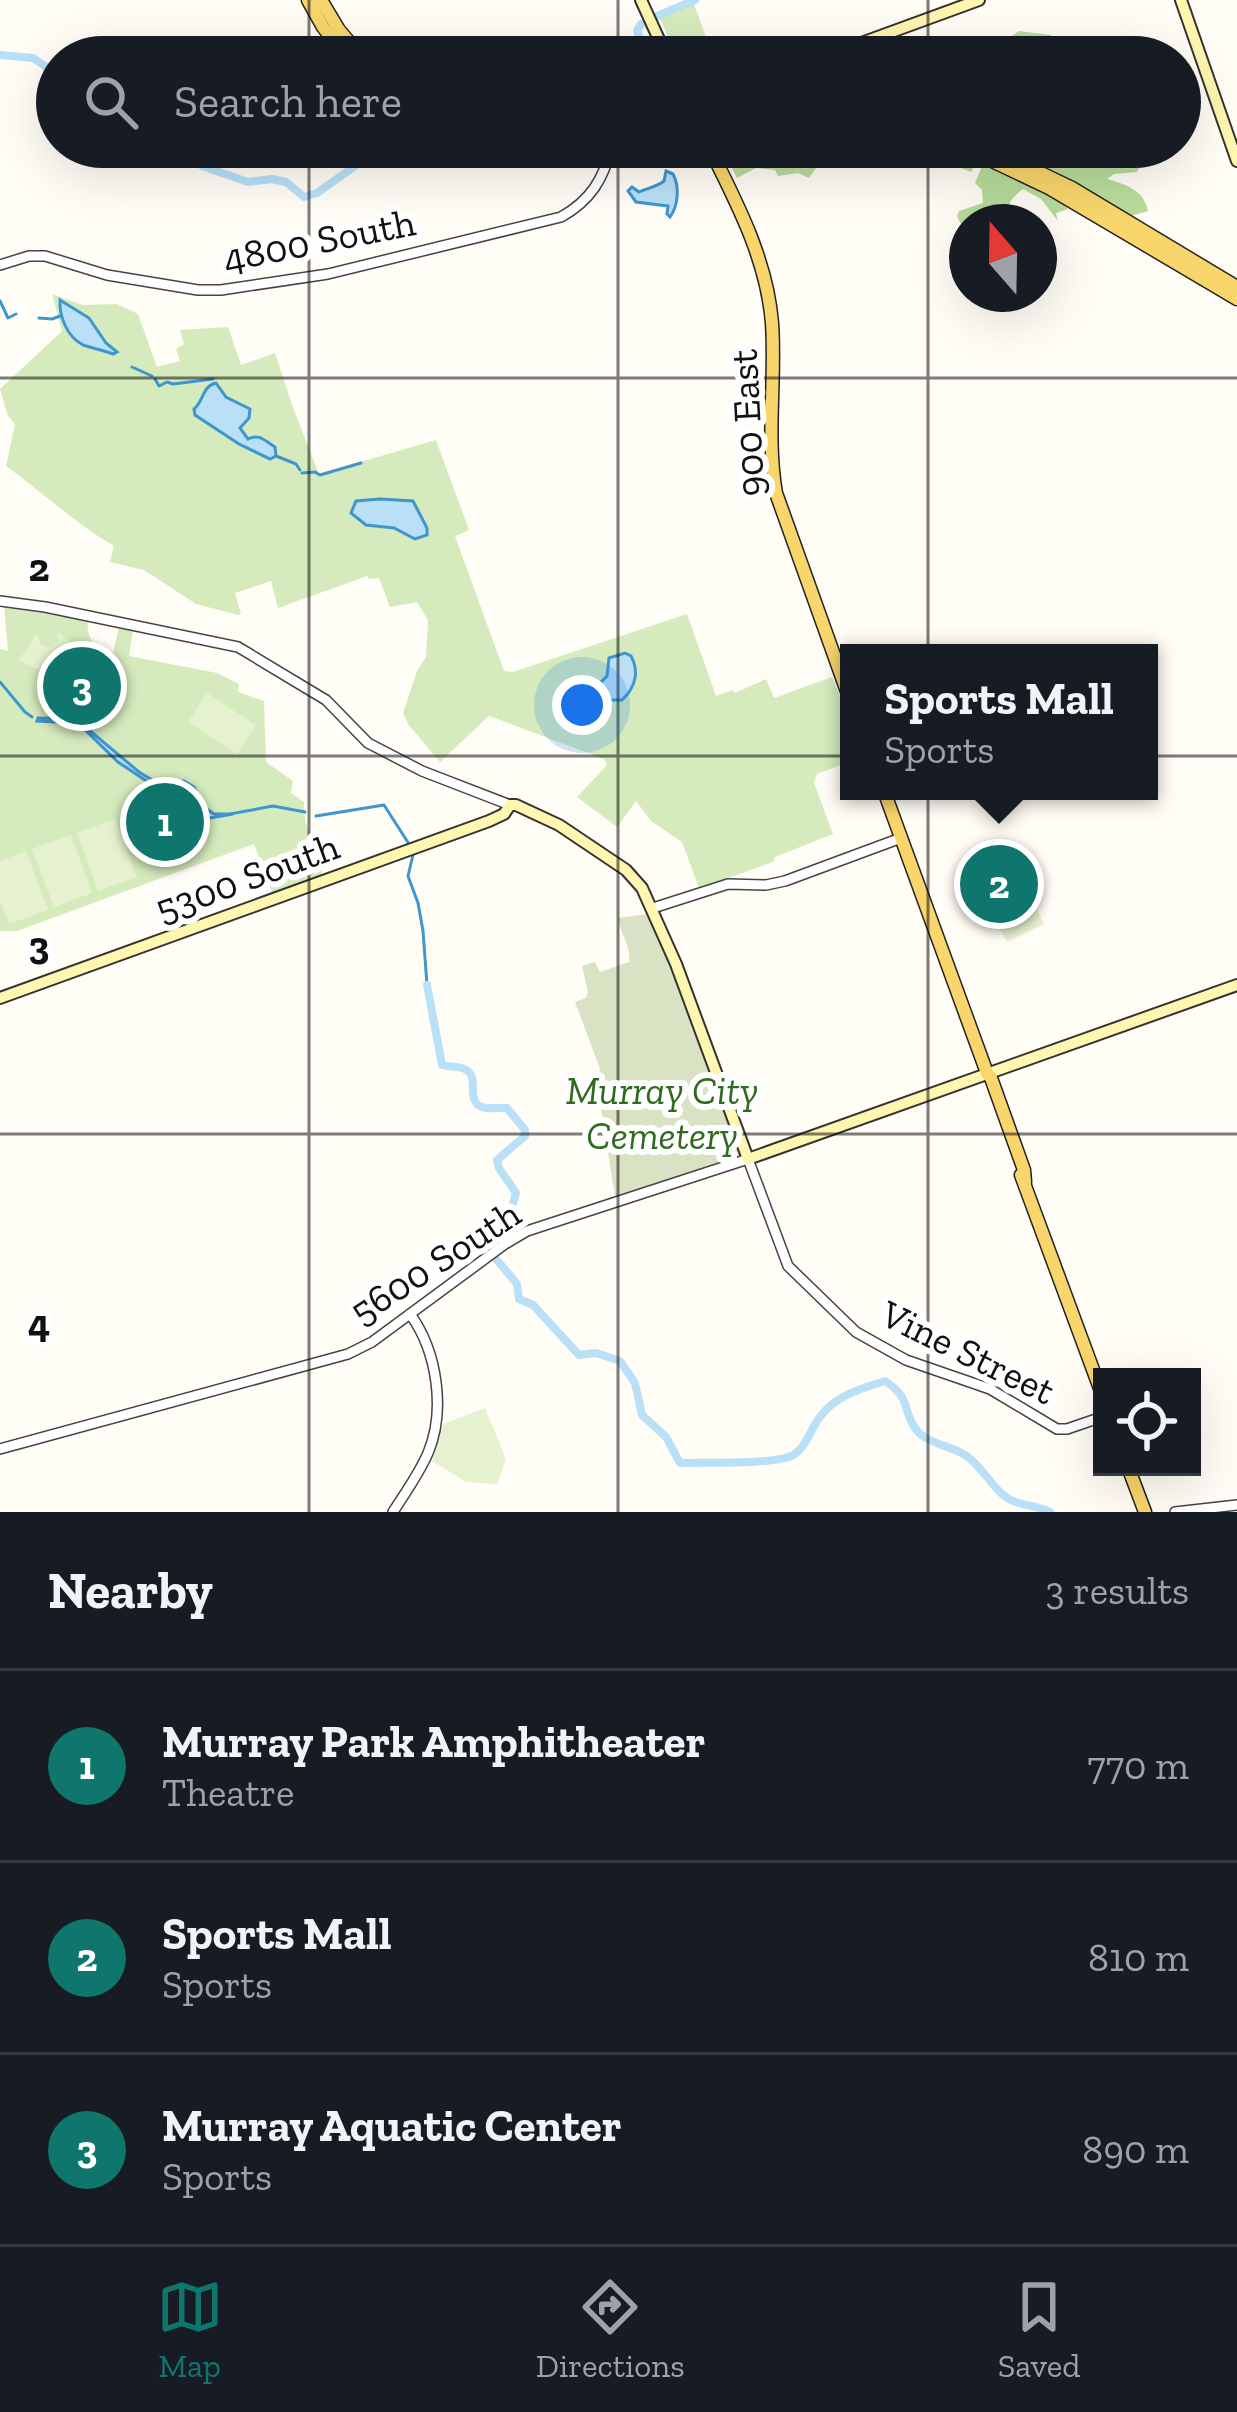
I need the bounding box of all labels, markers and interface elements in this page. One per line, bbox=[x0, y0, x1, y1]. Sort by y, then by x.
search box bbox=[36, 36, 1201, 168]
icon: search bbox=[78, 69, 144, 135]
text: Search here bbox=[174, 75, 402, 129]
street label: 4800 South bbox=[219, 198, 419, 282]
north arrow bbox=[949, 204, 1057, 312]
street label: 900 East bbox=[720, 347, 774, 498]
text: 2 bbox=[29, 544, 50, 591]
pin: 3 bbox=[43, 641, 121, 731]
popup bbox=[840, 644, 1158, 800]
text: Sports Mall bbox=[884, 672, 1114, 726]
your location bbox=[552, 675, 612, 735]
text: Sports bbox=[884, 726, 994, 773]
pin: 1 bbox=[126, 777, 204, 867]
street label: 5300 South bbox=[149, 822, 345, 932]
pin: 2 bbox=[960, 839, 1038, 929]
text: 3 bbox=[29, 922, 49, 969]
park label: Murray City Cemetery bbox=[566, 1067, 758, 1159]
street label: 5600 South bbox=[341, 1190, 529, 1334]
street label: Vine Street bbox=[872, 1289, 1063, 1414]
text: 4 bbox=[28, 1300, 50, 1347]
map controls bbox=[1093, 1368, 1201, 1476]
button: locate bbox=[1093, 1368, 1201, 1476]
text: Nearby bbox=[48, 1560, 213, 1621]
text: 3 results bbox=[1045, 1567, 1189, 1614]
text: Murray Park Amphitheater bbox=[162, 1715, 705, 1769]
text: 1 bbox=[79, 1742, 95, 1789]
text: 770 m bbox=[1087, 1742, 1189, 1789]
text: Theatre bbox=[162, 1769, 294, 1816]
text: Sports Mall bbox=[162, 1907, 392, 1961]
text: 2 bbox=[77, 1934, 97, 1981]
text: 810 m bbox=[1088, 1934, 1189, 1981]
text: Sports bbox=[162, 1961, 272, 2008]
text: Murray Aquatic Center bbox=[162, 2099, 622, 2153]
text: 3 bbox=[77, 2126, 97, 2173]
text: 890 m bbox=[1082, 2126, 1189, 2173]
text: Sports bbox=[162, 2153, 272, 2200]
tab: Map bbox=[157, 2274, 223, 2385]
tab: Directions bbox=[536, 2274, 685, 2385]
tab: Saved bbox=[998, 2274, 1080, 2385]

